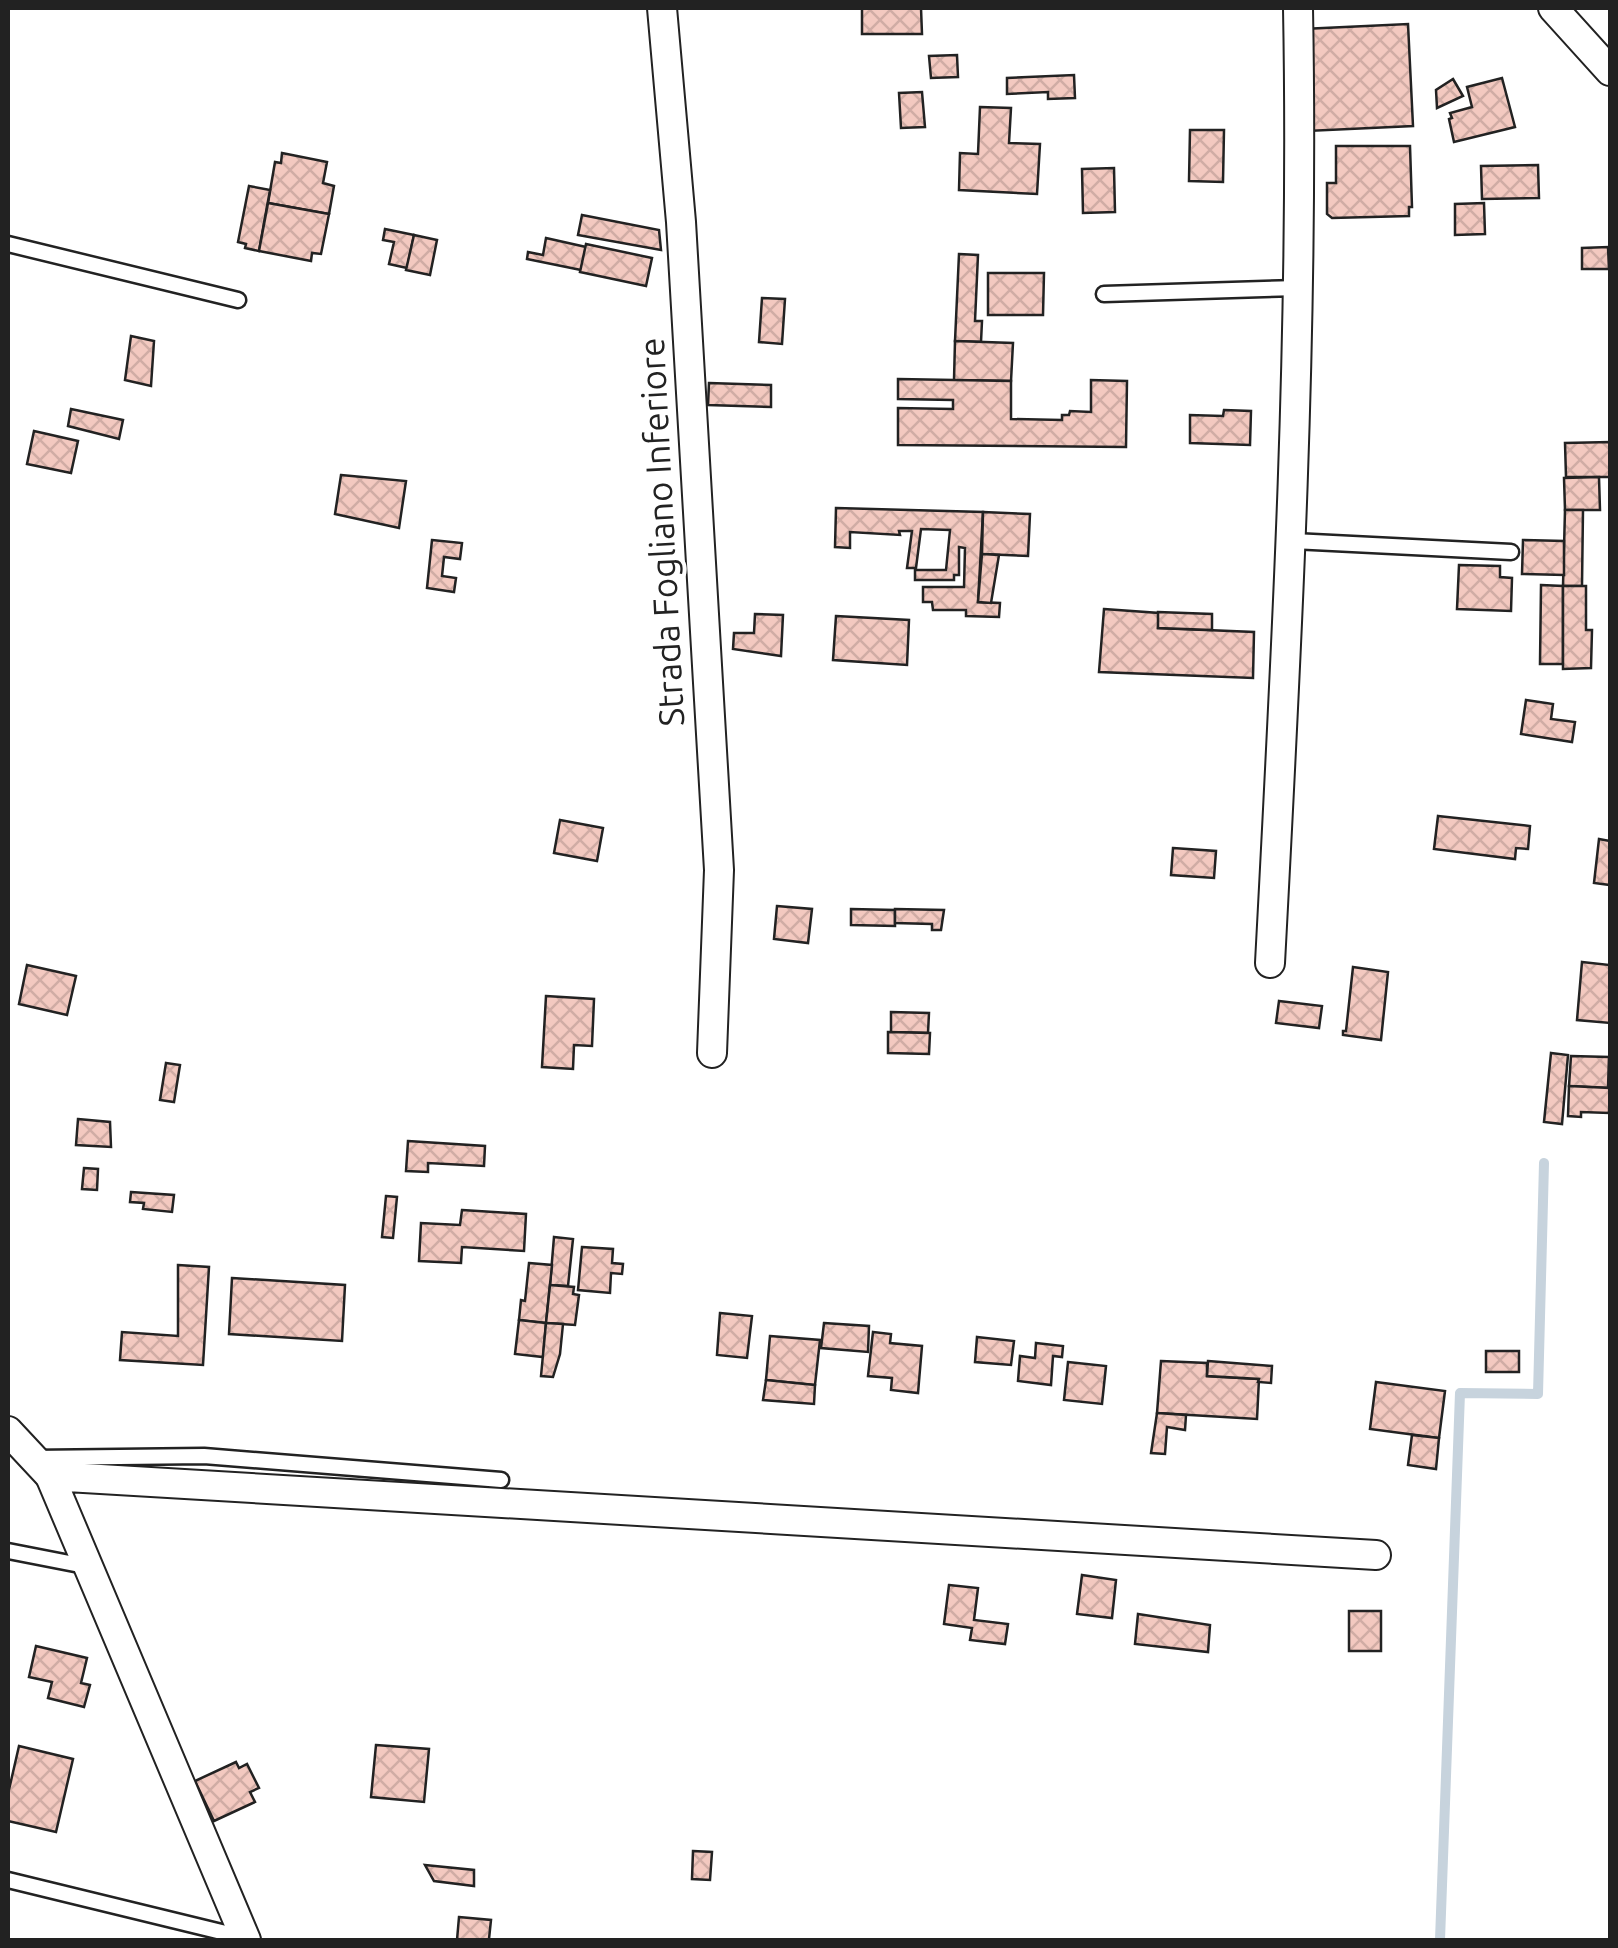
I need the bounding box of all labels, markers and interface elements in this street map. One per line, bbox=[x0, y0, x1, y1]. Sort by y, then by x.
street label: Strada Fogliano Inferiore bbox=[631, 337, 691, 727]

